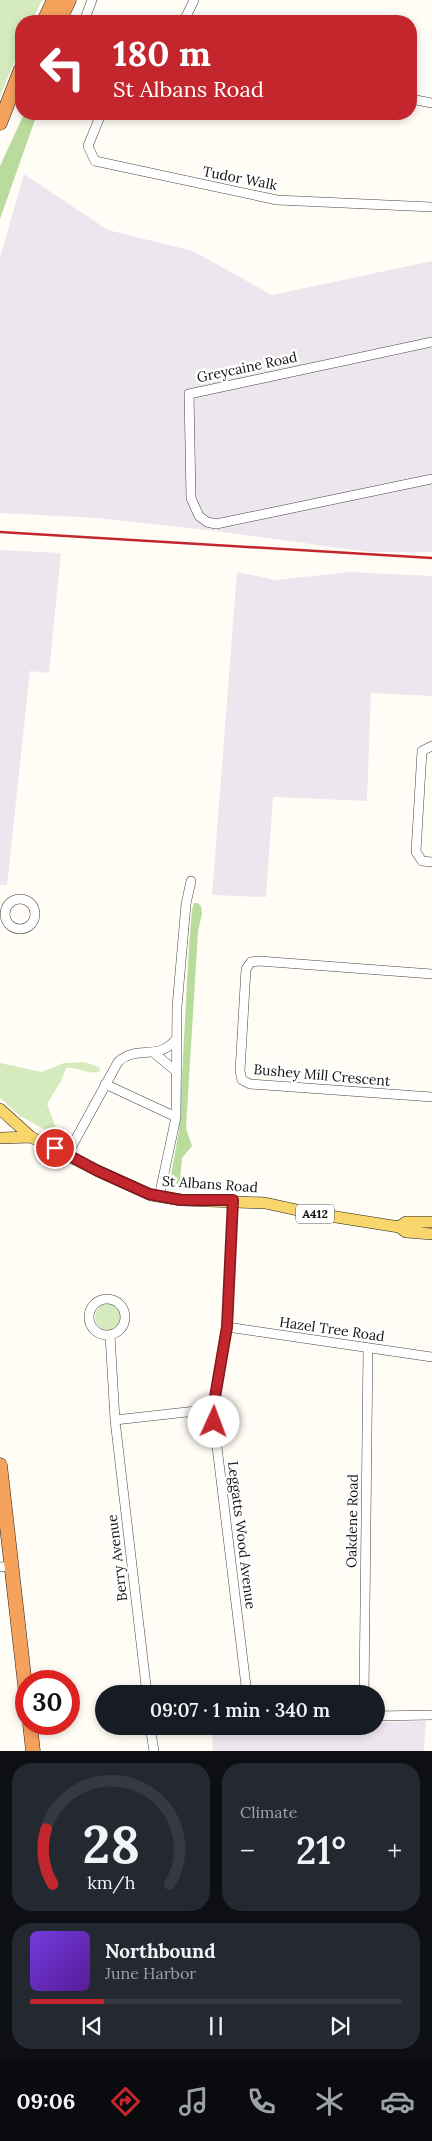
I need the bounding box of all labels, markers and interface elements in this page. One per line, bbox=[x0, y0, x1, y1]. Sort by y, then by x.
text: 180 m bbox=[113, 31, 211, 76]
icon: left bbox=[30, 35, 95, 100]
text: St Albans Road bbox=[113, 75, 264, 103]
street label: Tudor Walk bbox=[201, 162, 279, 194]
street label: Greycaine Road bbox=[195, 348, 299, 386]
street label: Bushey Mill Crescent bbox=[253, 1060, 392, 1090]
pin bbox=[34, 1127, 76, 1169]
icon: arrive bbox=[41, 1134, 69, 1162]
street label: St Albans Road bbox=[161, 1172, 259, 1196]
road number: A412 bbox=[296, 1204, 334, 1224]
street label: Hazel Tree Road bbox=[278, 1313, 386, 1345]
position arrow bbox=[187, 1395, 239, 1447]
street label: Leggatts Wood Avenue bbox=[224, 1460, 260, 1610]
street label: Oakdene Road bbox=[342, 1474, 362, 1568]
street label: Berry Avenue bbox=[103, 1513, 131, 1602]
speed limit sign: 30 bbox=[15, 1670, 80, 1735]
text: 09:07 · 1 min · 340 m bbox=[150, 1698, 330, 1722]
text: Climate bbox=[240, 1802, 297, 1822]
text: 28 bbox=[82, 1811, 140, 1877]
text: 21° bbox=[296, 1826, 346, 1874]
text: − bbox=[240, 1833, 255, 1869]
text: + bbox=[387, 1833, 402, 1869]
text: km/h bbox=[87, 1871, 135, 1894]
text: Northbound bbox=[105, 1939, 216, 1963]
text: June Harbor bbox=[105, 1963, 196, 1983]
icon: previous bbox=[78, 2012, 106, 2040]
icon: pause bbox=[202, 2012, 230, 2040]
icon: next bbox=[326, 2012, 354, 2040]
icon: directions bbox=[108, 2084, 143, 2119]
icon: music bbox=[176, 2084, 211, 2119]
icon: phone bbox=[244, 2084, 279, 2119]
icon: climate bbox=[312, 2084, 347, 2119]
icon: car bbox=[380, 2084, 415, 2119]
text: 09:06 bbox=[17, 2087, 75, 2115]

